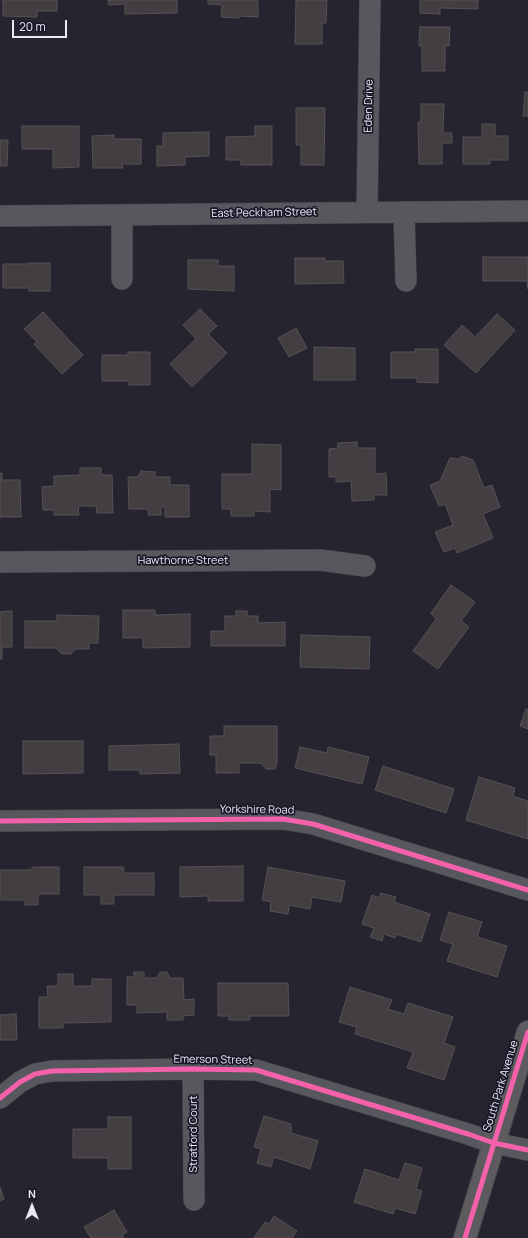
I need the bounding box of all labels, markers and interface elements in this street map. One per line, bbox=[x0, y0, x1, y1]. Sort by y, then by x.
scale bar bbox=[14, 12, 69, 38]
text: 20 m bbox=[19, 18, 46, 35]
street label: Eden Drive bbox=[362, 79, 376, 133]
street label: East Peckham Street bbox=[211, 205, 317, 221]
street label: Hawthorne Street bbox=[138, 554, 228, 568]
street label: Yorkshire Road bbox=[220, 803, 294, 817]
street label: South Park Avenue bbox=[481, 1039, 521, 1133]
street label: Emerson Street bbox=[173, 1053, 253, 1067]
street label: Stratford Court bbox=[187, 1095, 201, 1173]
north arrow bbox=[12, 1186, 52, 1226]
text: N bbox=[28, 1186, 36, 1201]

